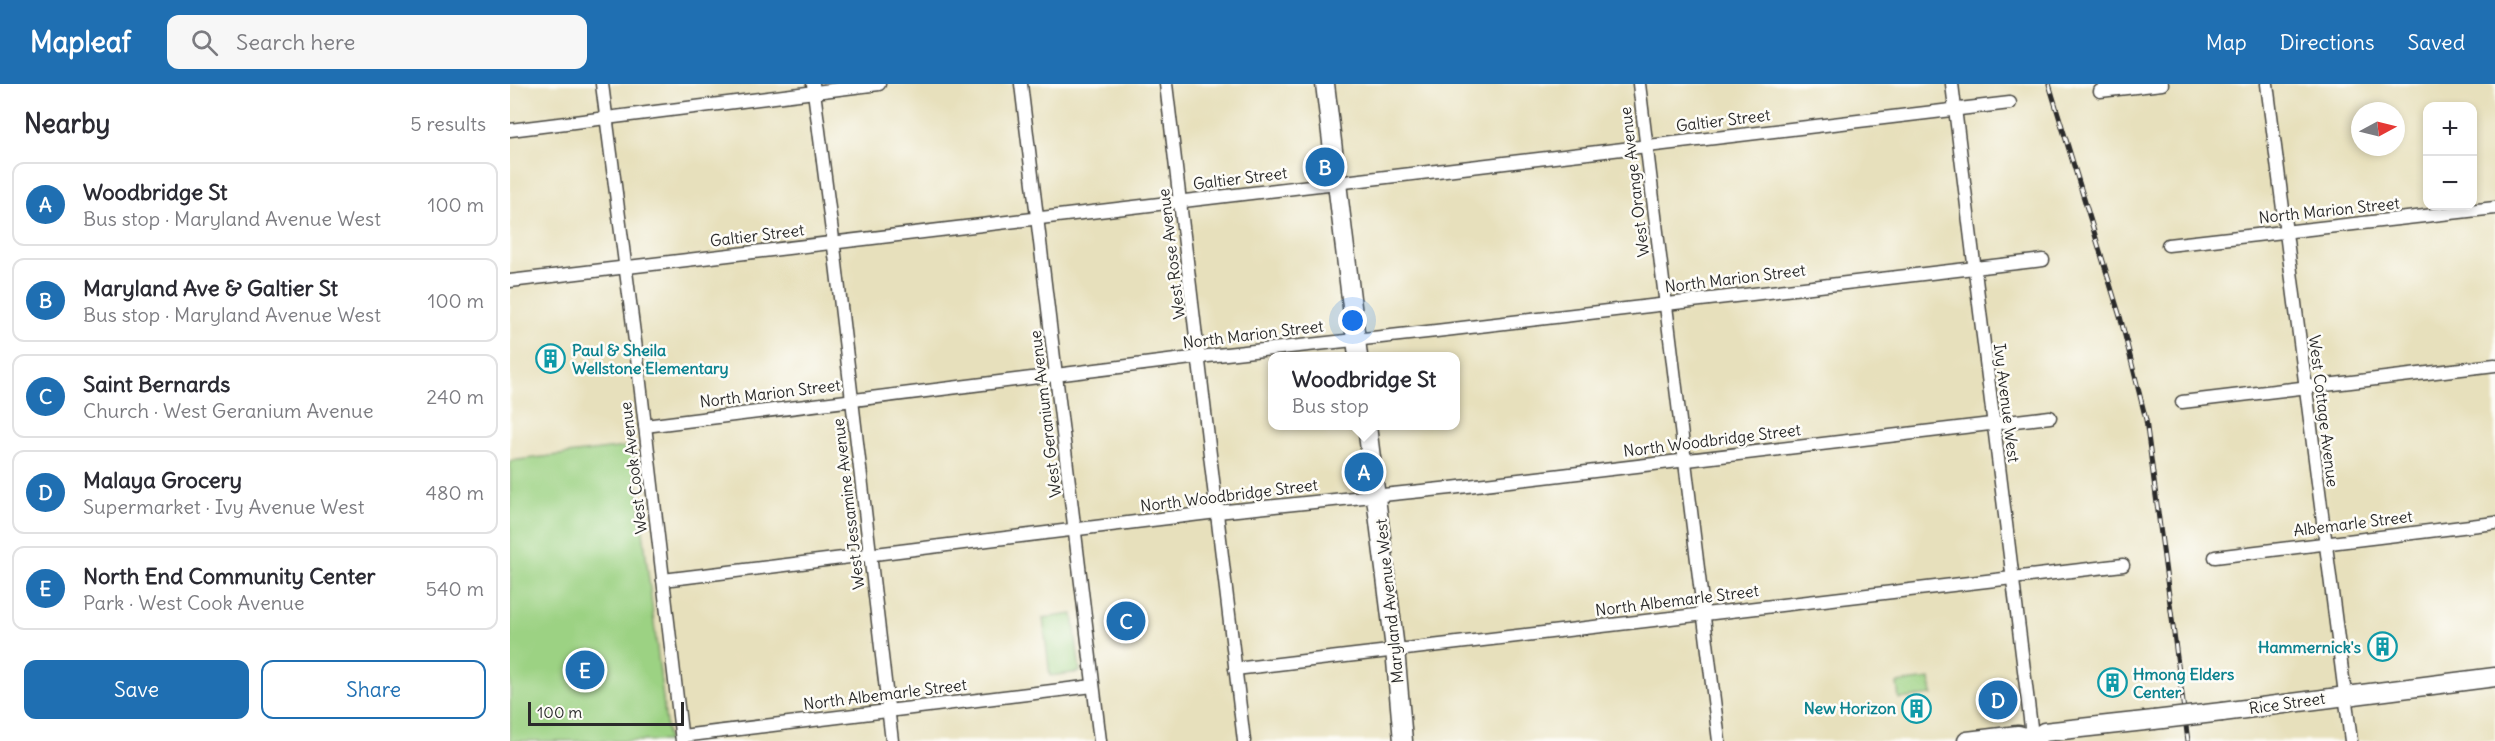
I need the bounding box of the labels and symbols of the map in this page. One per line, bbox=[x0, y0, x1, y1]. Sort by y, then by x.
north arrow bbox=[2351, 102, 2405, 156]
street label: Galtier Street bbox=[1675, 104, 1772, 136]
street label: West Orange Avenue bbox=[1615, 106, 1653, 258]
pin: B bbox=[1306, 144, 1344, 190]
street label: Galtier Street bbox=[1192, 162, 1289, 194]
street label: West Rose Avenue bbox=[1153, 188, 1189, 320]
street label: North Marion Street bbox=[2257, 193, 2401, 227]
street label: Galtier Street bbox=[709, 219, 806, 251]
street label: North Marion Street bbox=[1663, 259, 1807, 297]
your location bbox=[1338, 306, 1367, 335]
street label: North Marion Street bbox=[1181, 315, 1325, 353]
street label: West Geranium Avenue bbox=[1025, 329, 1065, 499]
street label: West Cottage Avenue bbox=[2305, 334, 2343, 488]
place label: Paul & Sheila Wellstone Elementary bbox=[572, 340, 729, 379]
street label: Ivy Avenue West bbox=[1990, 342, 2024, 464]
building icon: Paul & Sheila Wellstone Elementary bbox=[535, 343, 567, 375]
street label: North Marion Street bbox=[698, 374, 842, 412]
street label: West Cook Avenue bbox=[615, 401, 651, 535]
street label: West Jessamine Avenue bbox=[828, 417, 868, 591]
street label: North Woodbridge Street bbox=[1622, 419, 1802, 461]
pin: A bbox=[1344, 450, 1384, 494]
street label: North Woodbridge Street bbox=[1139, 474, 1319, 516]
street label: Albemarle Street bbox=[2292, 506, 2414, 540]
street label: Maryland Avenue West bbox=[1370, 517, 1408, 684]
street label: North Albemarle Street bbox=[1594, 580, 1761, 620]
pin: C bbox=[1106, 598, 1146, 644]
building icon: Hammernick's bbox=[2366, 631, 2398, 663]
place label: Hammernick's bbox=[2258, 637, 2361, 657]
pin: E bbox=[566, 648, 604, 692]
place label: Hmong Elders Center bbox=[2133, 664, 2234, 702]
building icon: Hmong Elders Center bbox=[2096, 667, 2128, 699]
street label: North Albemarle Street bbox=[802, 674, 969, 714]
pin: D bbox=[1978, 678, 2018, 722]
street label: Rice Street bbox=[2248, 688, 2327, 718]
building icon: New Horizon bbox=[1901, 692, 1933, 724]
place label: New Horizon bbox=[1804, 698, 1896, 718]
scale bar bbox=[528, 699, 684, 726]

